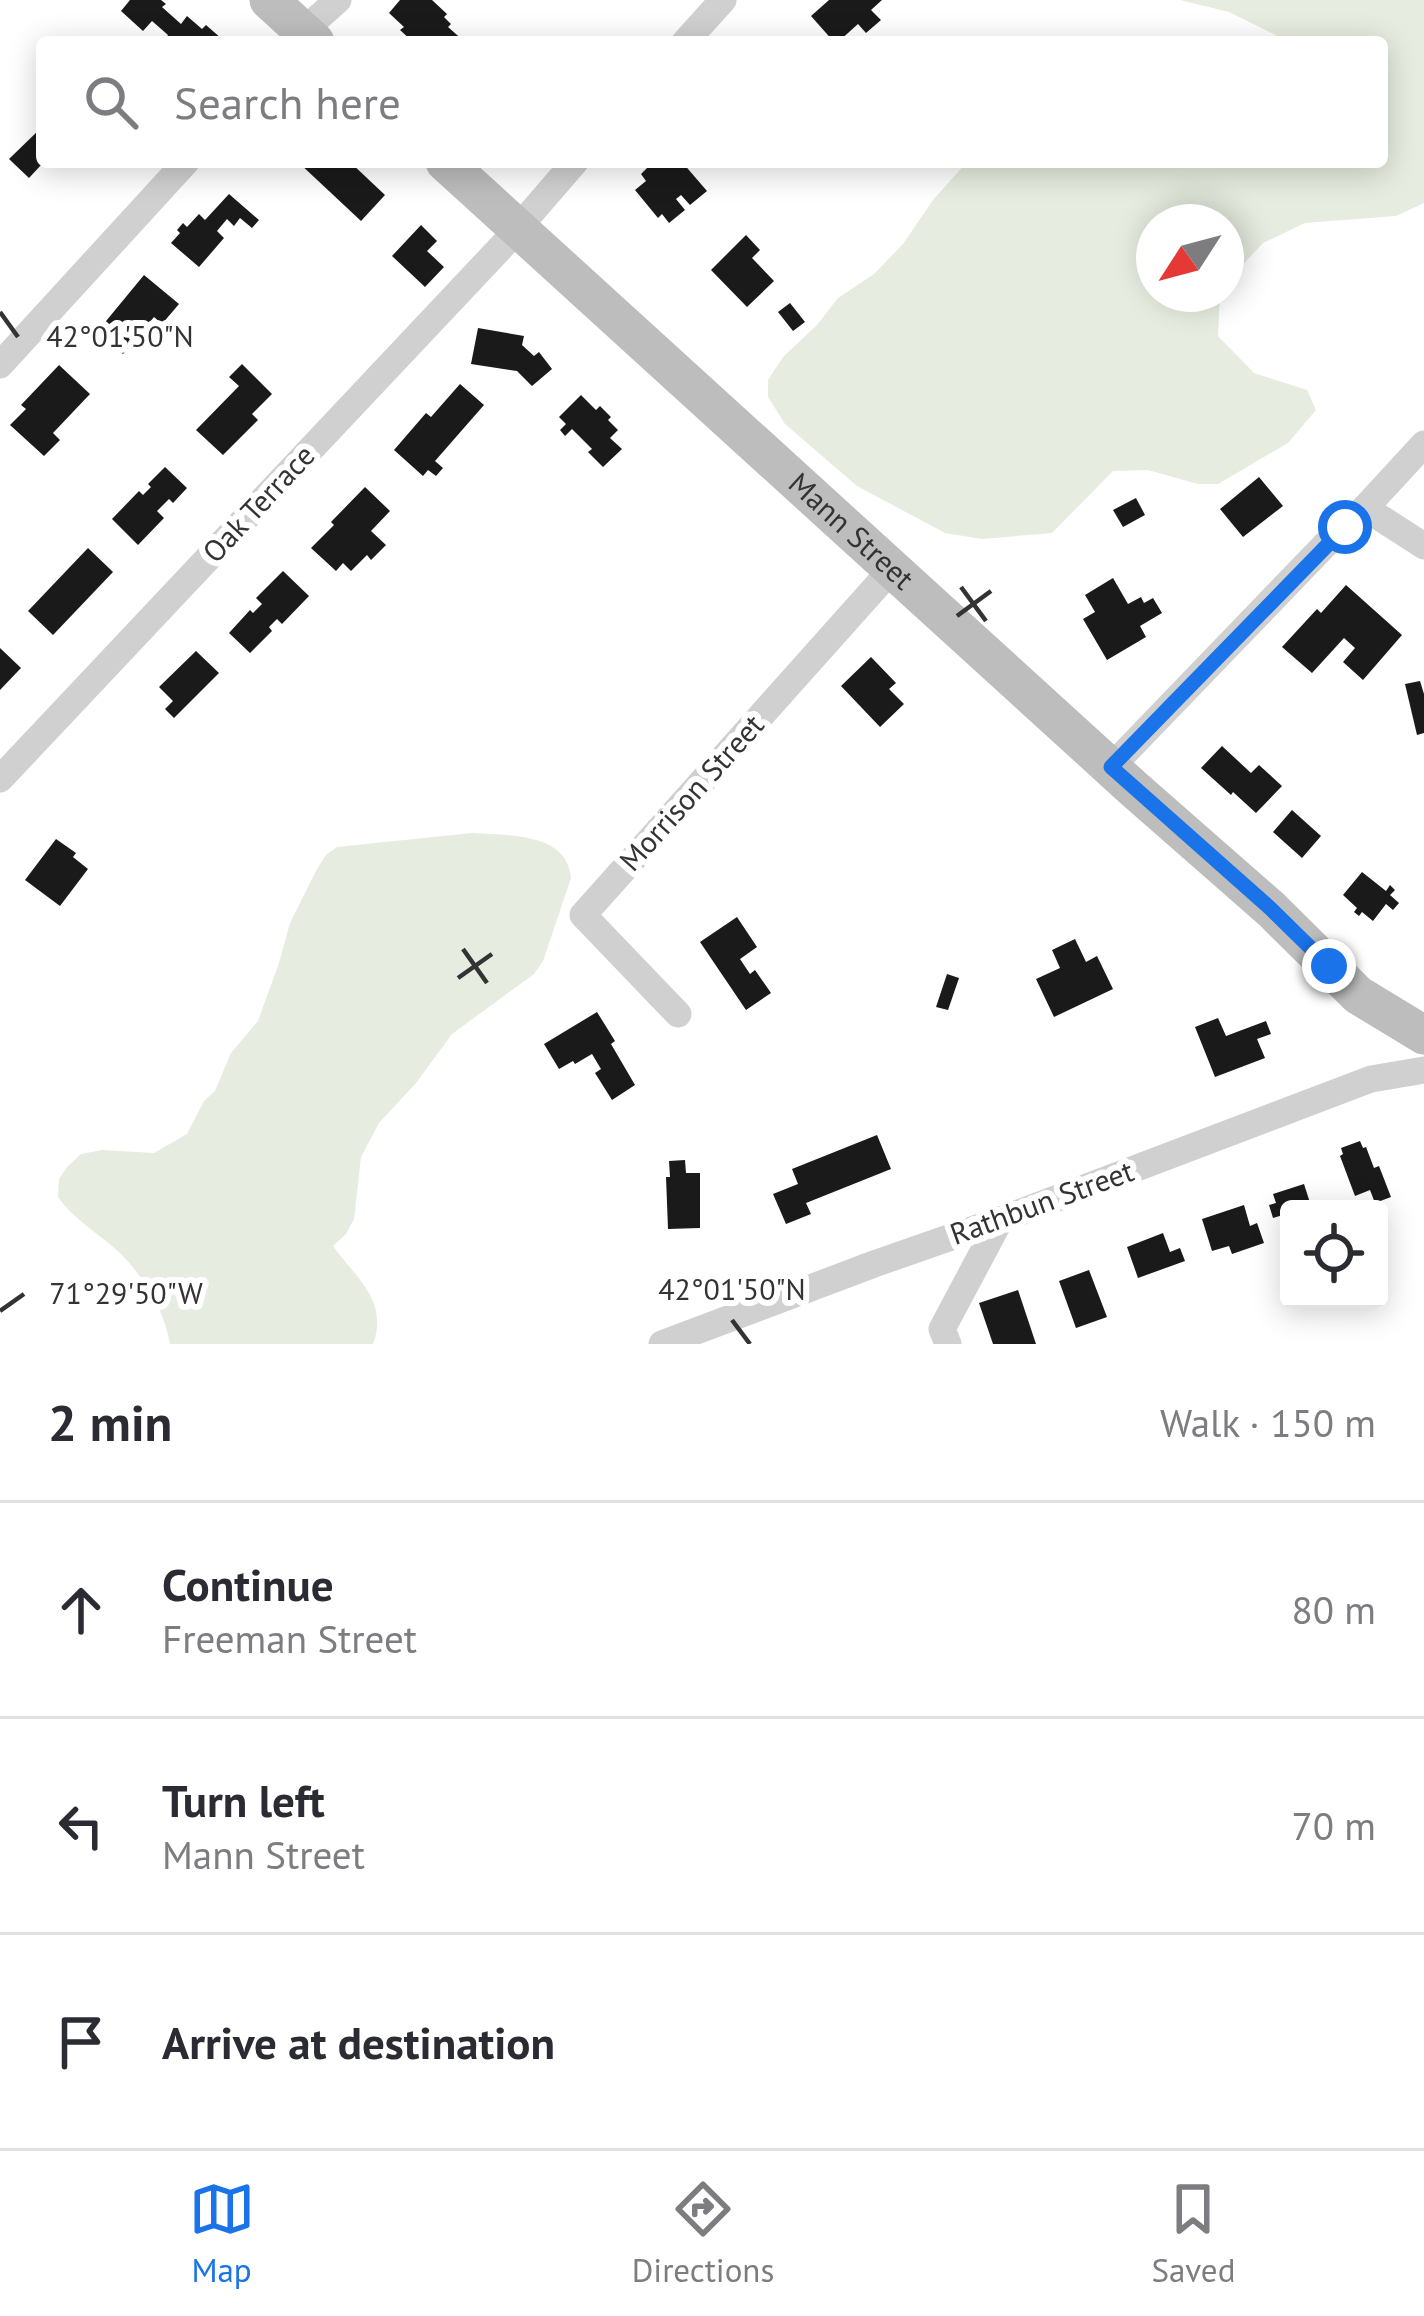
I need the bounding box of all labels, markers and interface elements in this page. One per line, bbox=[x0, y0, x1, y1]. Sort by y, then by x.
search box bbox=[36, 36, 1388, 168]
icon: search bbox=[78, 69, 144, 135]
text: Search here bbox=[174, 73, 401, 131]
north arrow bbox=[1136, 204, 1244, 312]
text: 42°01'50"N bbox=[46, 316, 194, 355]
street label: Oak Terrace bbox=[193, 436, 322, 570]
street label: Mann Street bbox=[781, 463, 923, 597]
route start bbox=[1318, 500, 1372, 554]
street label: Morrison Street bbox=[610, 705, 772, 879]
route end bbox=[1302, 939, 1356, 993]
street label: Rathbun Street bbox=[944, 1150, 1139, 1253]
map controls bbox=[1280, 1200, 1388, 1308]
button: locate bbox=[1280, 1200, 1388, 1308]
text: 42°01'50"N bbox=[658, 1269, 806, 1308]
text: 71°29'50"W bbox=[49, 1273, 203, 1312]
text: 2 min bbox=[48, 1389, 172, 1455]
text: Walk · 150 m bbox=[1160, 1397, 1376, 1448]
text: Continue bbox=[162, 1555, 334, 1613]
icon: ahead bbox=[48, 1577, 114, 1643]
text: 80 m bbox=[1291, 1584, 1376, 1635]
text: Freeman Street bbox=[162, 1613, 417, 1664]
text: Turn left bbox=[162, 1771, 325, 1829]
icon: left bbox=[48, 1793, 114, 1859]
text: 70 m bbox=[1291, 1800, 1376, 1851]
text: Mann Street bbox=[162, 1829, 365, 1880]
icon: arrive bbox=[48, 2009, 114, 2075]
text: Arrive at destination bbox=[162, 2013, 555, 2071]
tab: Map bbox=[189, 2176, 255, 2291]
tab: Directions bbox=[632, 2176, 774, 2291]
tab: Saved bbox=[1151, 2176, 1235, 2291]

